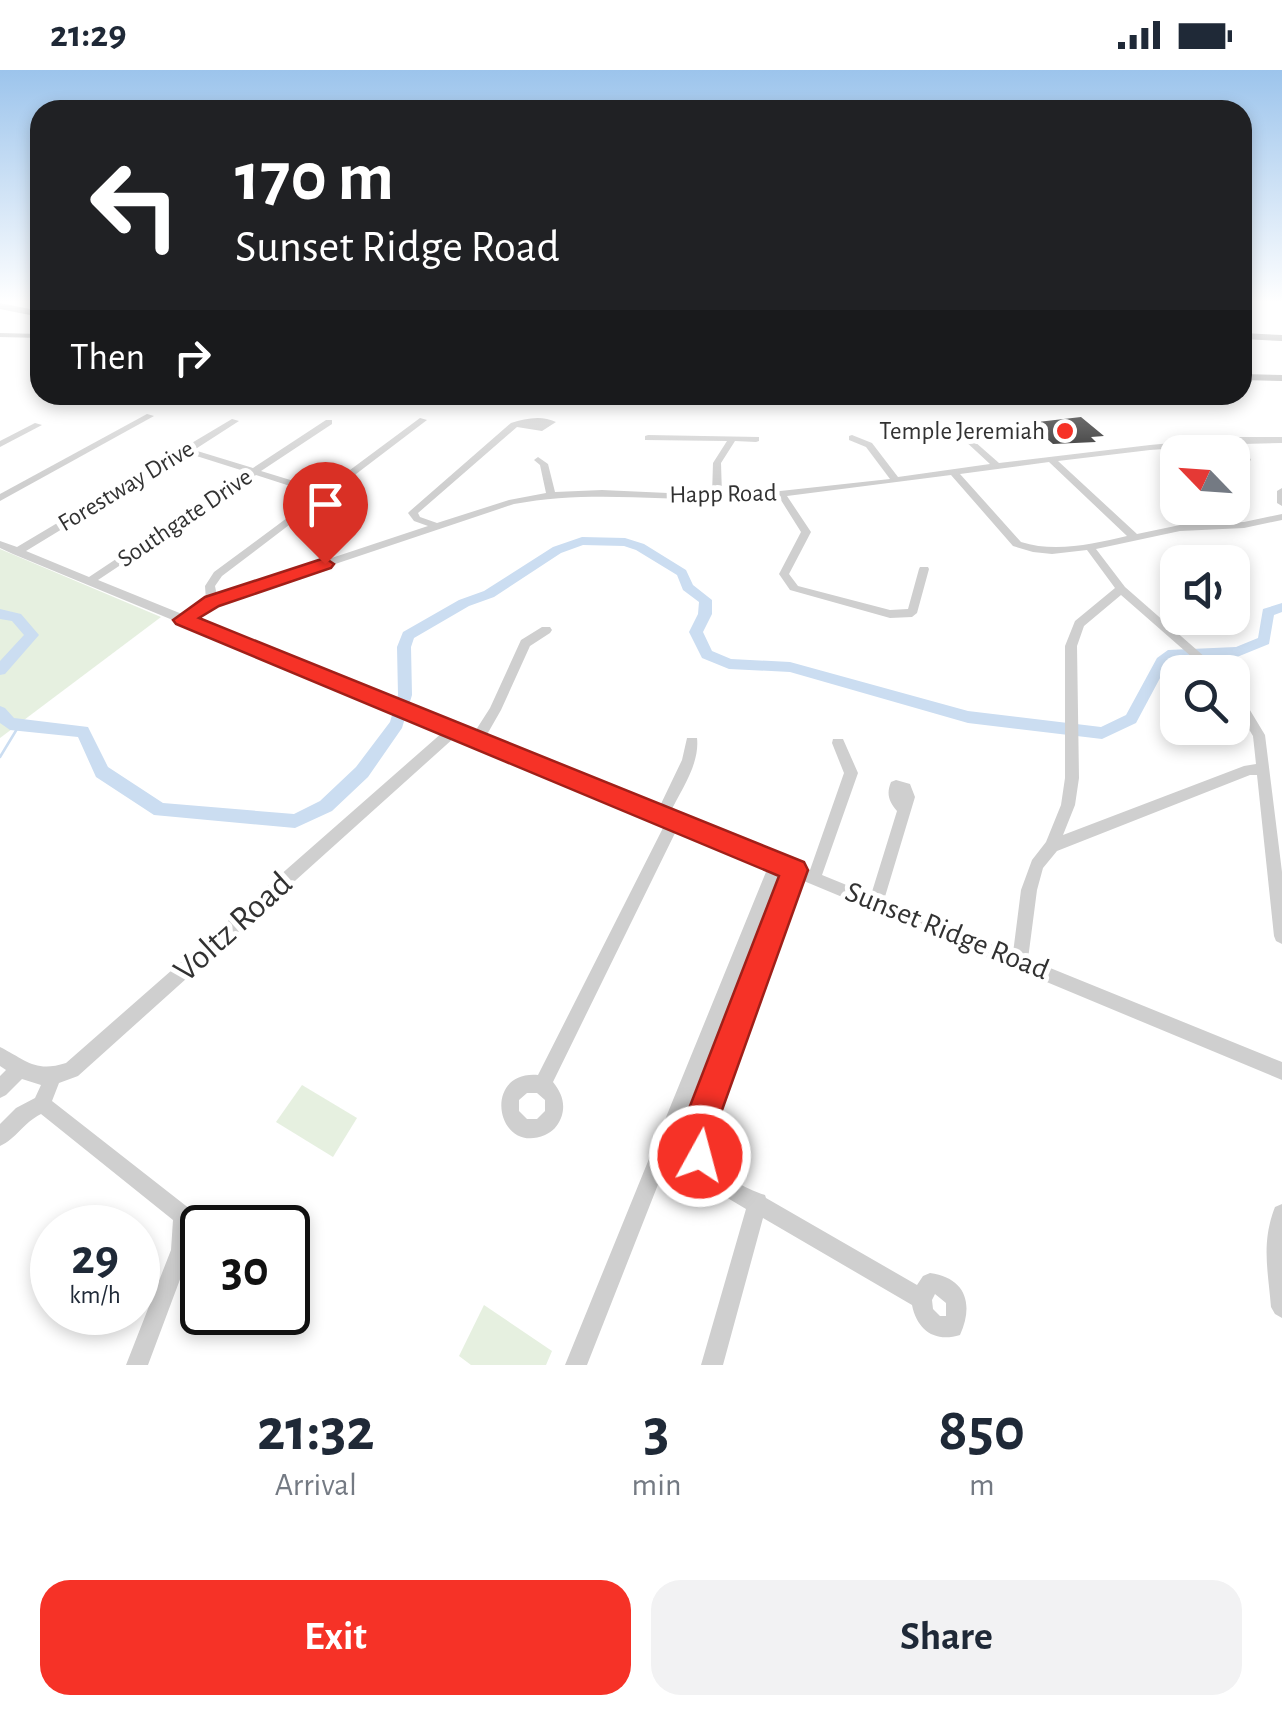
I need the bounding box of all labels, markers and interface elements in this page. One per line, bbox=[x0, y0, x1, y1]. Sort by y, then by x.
text: 21:29 bbox=[50, 16, 127, 54]
icon: left bbox=[70, 140, 200, 270]
text: 170 m bbox=[235, 143, 394, 213]
text: Sunset Ridge Road bbox=[235, 225, 560, 270]
icon: right bbox=[165, 330, 220, 385]
text: Then bbox=[70, 339, 145, 377]
place label: Temple Jeremiah bbox=[879, 419, 1045, 444]
marker: Temple Jeremiah bbox=[1054, 420, 1076, 442]
north arrow bbox=[1160, 435, 1250, 525]
map controls bbox=[1160, 435, 1250, 745]
street label: Forestway Drive bbox=[54, 436, 198, 536]
pin bbox=[283, 462, 368, 565]
street label: Southgate Drive bbox=[113, 464, 257, 572]
icon: arrive bbox=[298, 477, 353, 532]
street label: Happ Road bbox=[669, 481, 777, 507]
button: sound bbox=[1160, 545, 1250, 635]
button: search bbox=[1160, 655, 1250, 745]
street label: Voltz Road bbox=[167, 865, 299, 989]
street label: Sunset Ridge Road bbox=[841, 877, 1053, 985]
position arrow bbox=[648, 1104, 752, 1208]
speed limit sign: 30 bbox=[180, 1205, 310, 1335]
text: 29 bbox=[71, 1233, 119, 1283]
text: km/h bbox=[69, 1283, 121, 1308]
text: 21:32 bbox=[257, 1401, 375, 1461]
text: 3 bbox=[644, 1401, 669, 1461]
text: 850 bbox=[938, 1401, 1025, 1461]
text: Arrival bbox=[275, 1469, 357, 1501]
text: min bbox=[632, 1469, 681, 1501]
text: m bbox=[969, 1469, 995, 1501]
button: Exit bbox=[40, 1580, 631, 1695]
button: Share bbox=[651, 1580, 1242, 1695]

